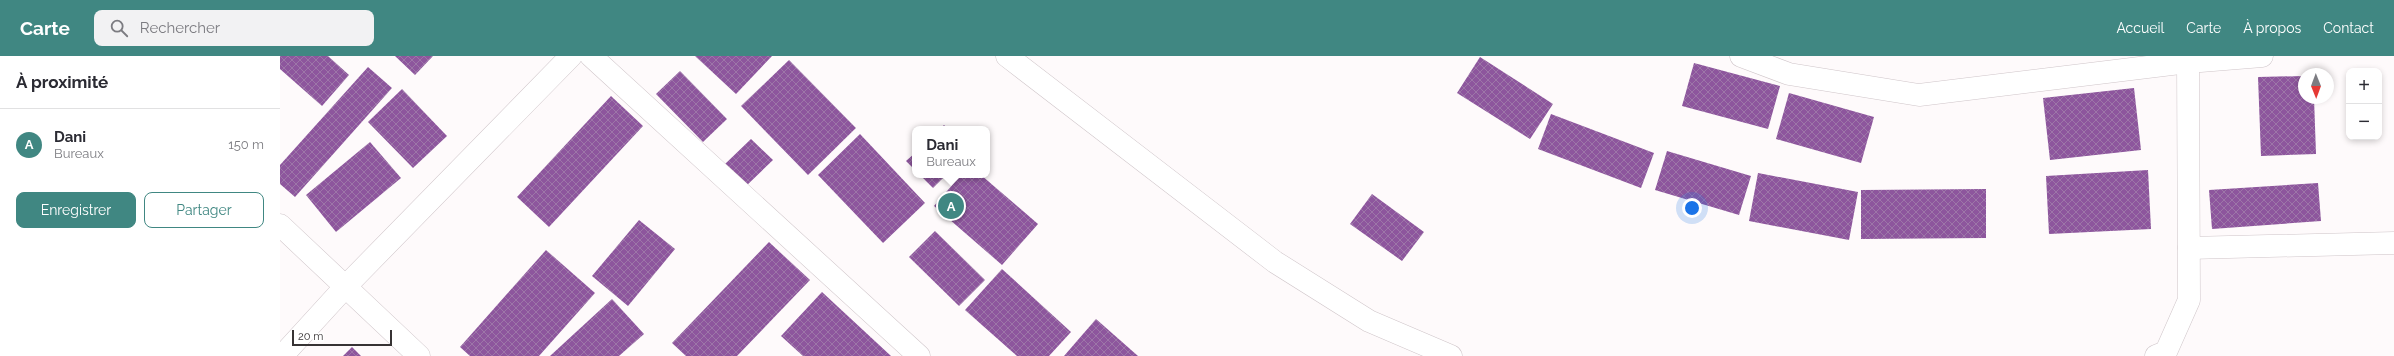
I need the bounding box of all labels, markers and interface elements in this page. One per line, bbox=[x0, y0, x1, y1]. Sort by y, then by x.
search box bbox=[94, 10, 374, 46]
text: Carte bbox=[20, 17, 70, 39]
icon: search bbox=[108, 17, 130, 39]
text: Rechercher bbox=[140, 19, 220, 37]
text: Accueil bbox=[2116, 20, 2164, 36]
text: Carte bbox=[2186, 20, 2221, 36]
text: À propos bbox=[2243, 20, 2301, 36]
text: Contact bbox=[2323, 20, 2374, 36]
north arrow bbox=[2298, 68, 2334, 104]
map controls bbox=[2346, 68, 2382, 140]
button: + bbox=[2346, 68, 2382, 104]
text: À proximité bbox=[16, 72, 108, 92]
button: − bbox=[2346, 104, 2382, 140]
popup bbox=[912, 126, 990, 178]
text: Dani bbox=[54, 128, 86, 146]
text: Dani bbox=[926, 136, 958, 154]
text: A bbox=[25, 137, 33, 152]
text: 150 m bbox=[228, 137, 264, 152]
text: Bureaux bbox=[54, 146, 104, 161]
text: Bureaux bbox=[926, 154, 976, 169]
pin: A bbox=[938, 191, 964, 221]
button: Enregistrer bbox=[16, 192, 136, 228]
button: Partager bbox=[144, 192, 264, 228]
your location bbox=[1682, 198, 1702, 218]
scale bar bbox=[292, 328, 392, 347]
text: 20 m bbox=[298, 330, 323, 343]

